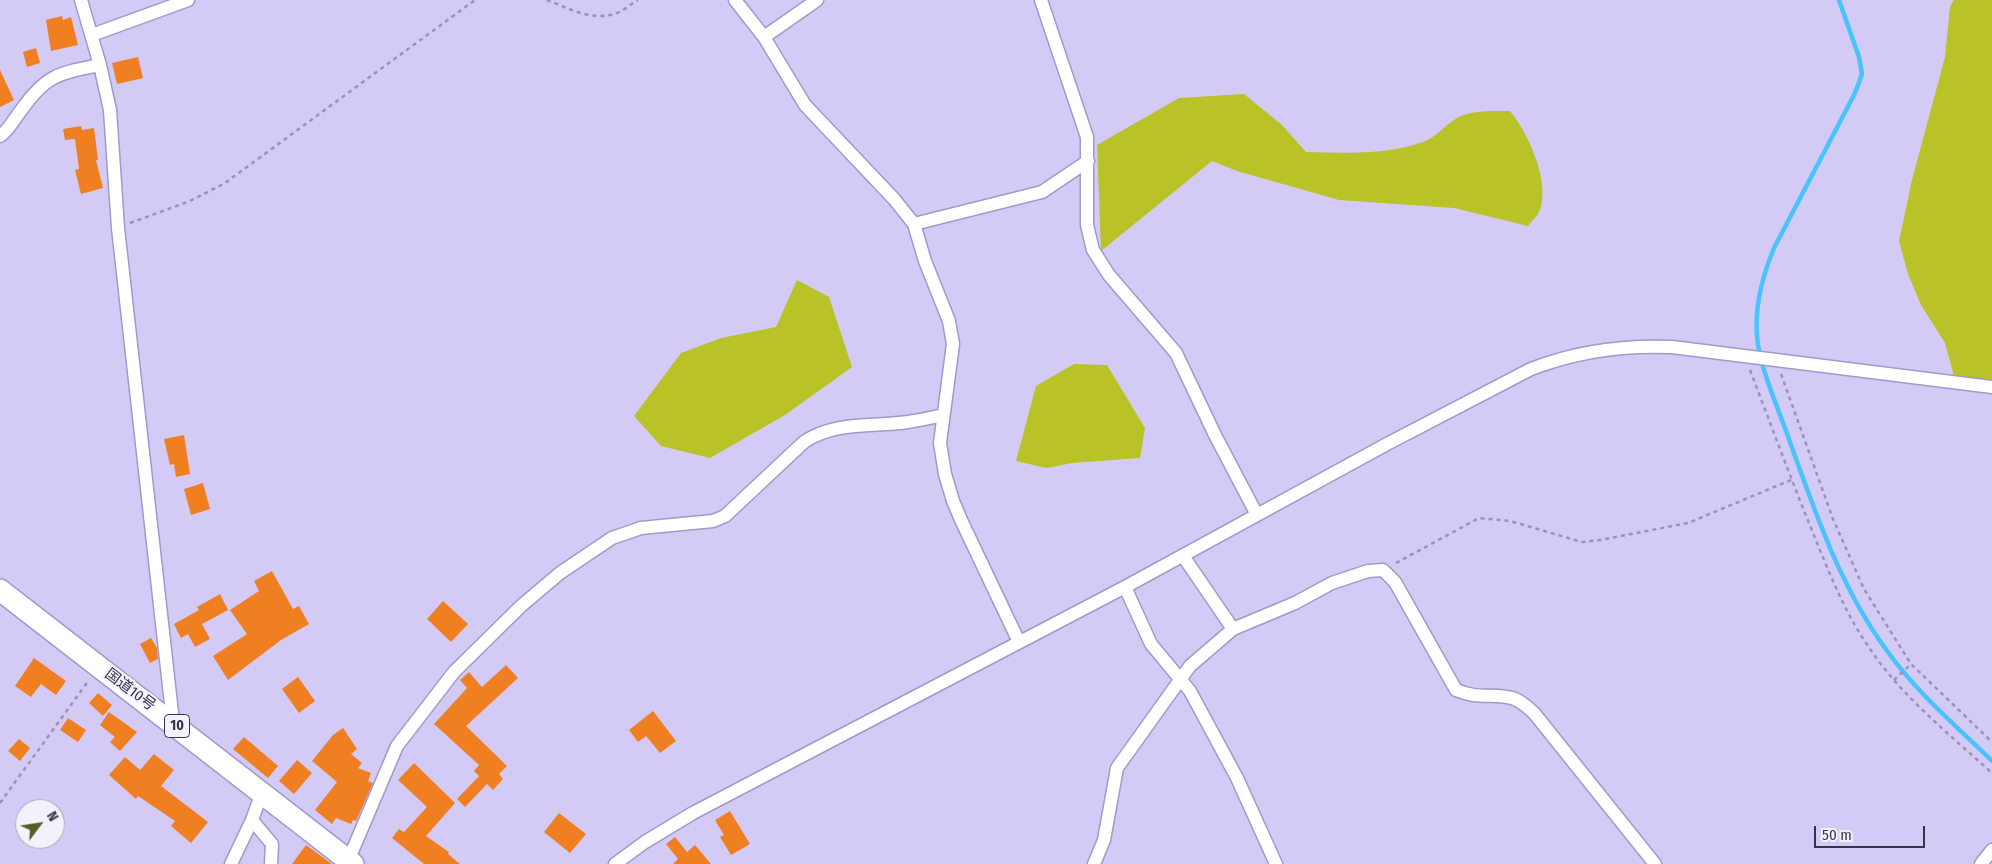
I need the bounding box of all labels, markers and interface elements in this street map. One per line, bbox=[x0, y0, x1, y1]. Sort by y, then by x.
street label: 国道10号 bbox=[101, 665, 159, 715]
road number: 10 bbox=[164, 714, 190, 738]
north arrow bbox=[15, 799, 65, 849]
text: N bbox=[43, 809, 62, 824]
scale bar bbox=[1817, 816, 1928, 848]
text: 50 m bbox=[1822, 826, 1852, 844]

